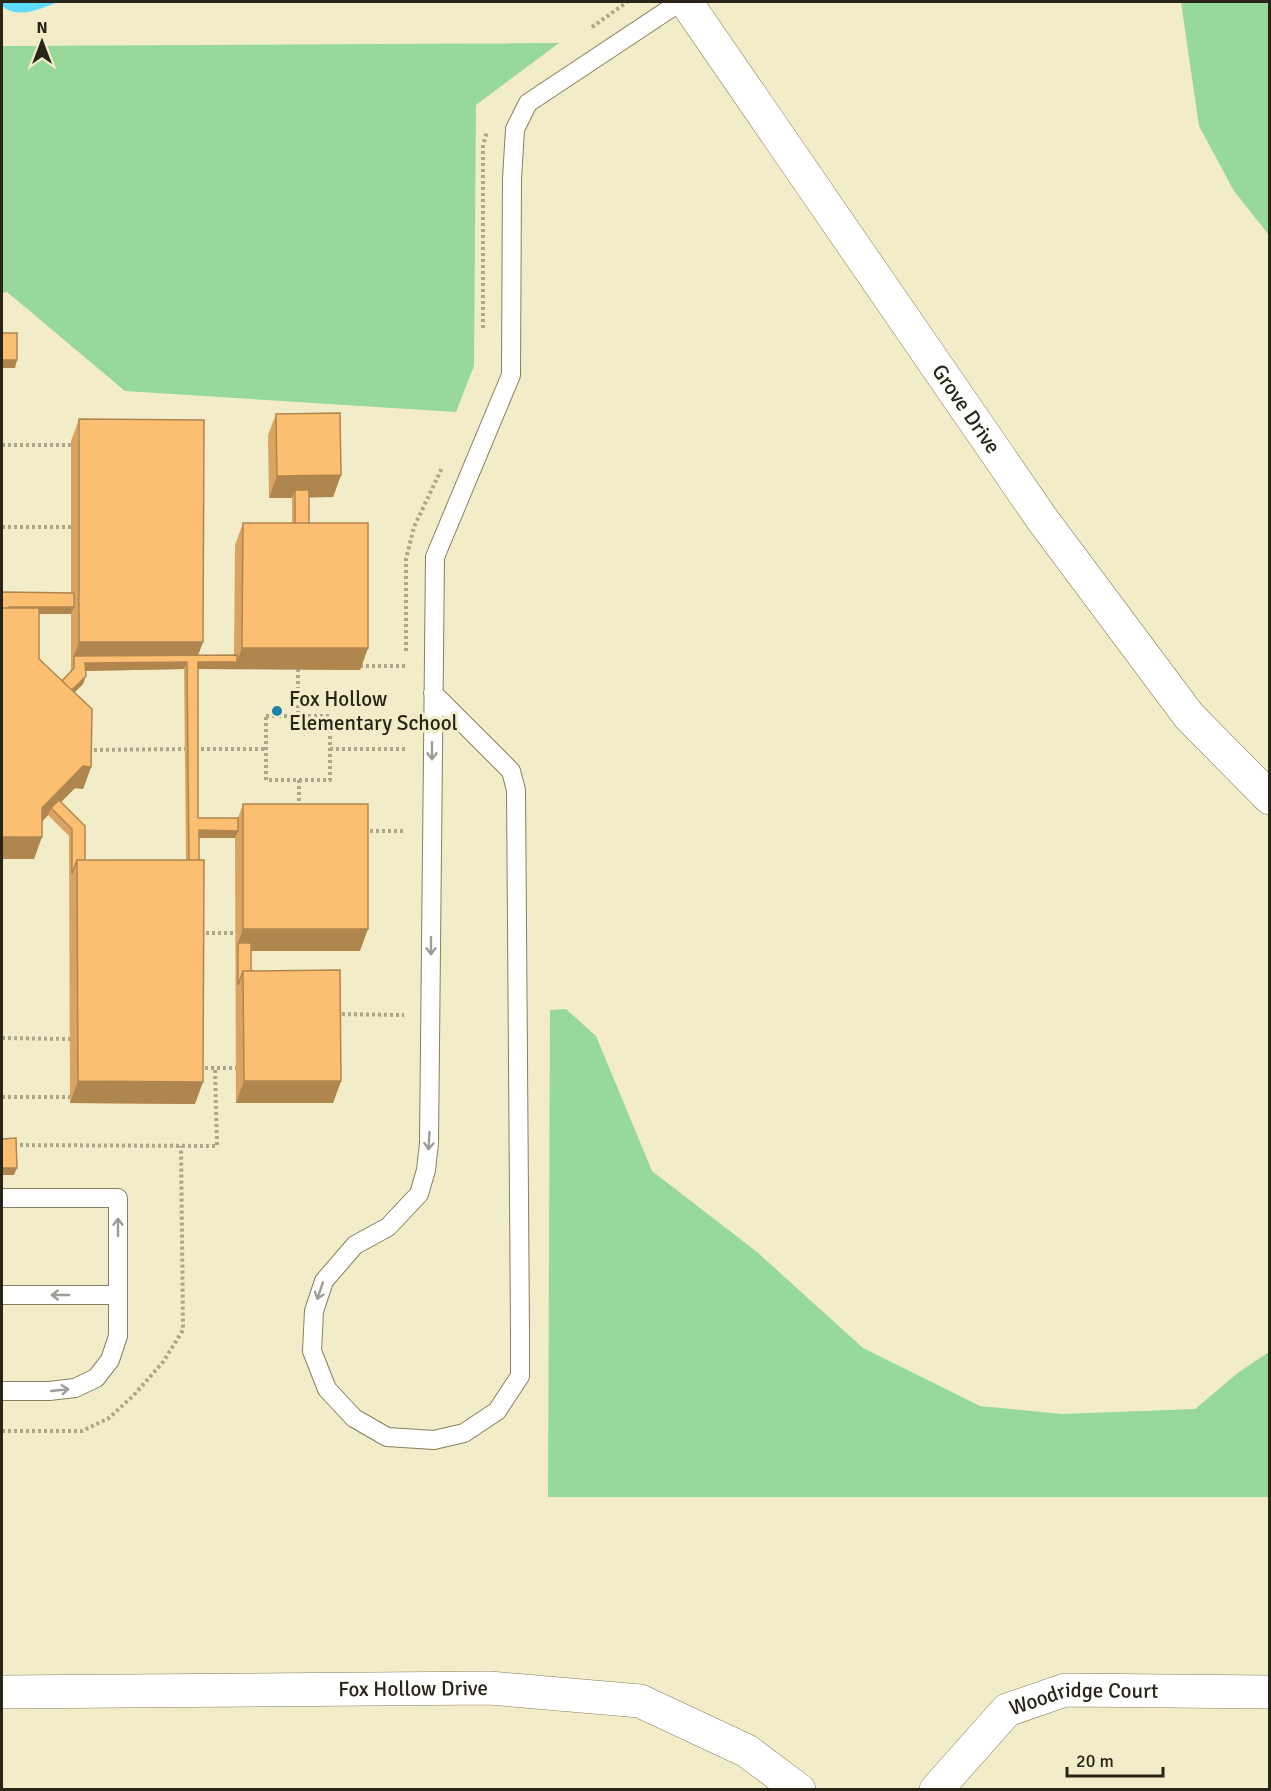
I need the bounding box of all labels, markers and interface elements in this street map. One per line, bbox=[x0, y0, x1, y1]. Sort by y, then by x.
north arrow bbox=[12, 12, 72, 72]
text: N bbox=[36, 18, 48, 38]
street label: Grove Drive bbox=[926, 359, 1006, 459]
place label: Fox Hollow Elementary School bbox=[289, 686, 458, 736]
marker: Fox Hollow Elementary School bbox=[270, 704, 284, 718]
one-way arrow bbox=[426, 741, 438, 761]
one-way arrow bbox=[425, 936, 437, 956]
one-way arrow bbox=[423, 1131, 434, 1151]
one-way arrow bbox=[112, 1218, 124, 1238]
one-way arrow bbox=[314, 1281, 325, 1300]
one-way arrow bbox=[50, 1289, 70, 1301]
one-way arrow bbox=[49, 1384, 69, 1395]
street label: Fox Hollow Drive bbox=[338, 1675, 488, 1702]
street label: Woodridge Court bbox=[1006, 1677, 1159, 1721]
scale bar bbox=[1067, 1740, 1163, 1778]
text: 20 m bbox=[1076, 1750, 1114, 1772]

